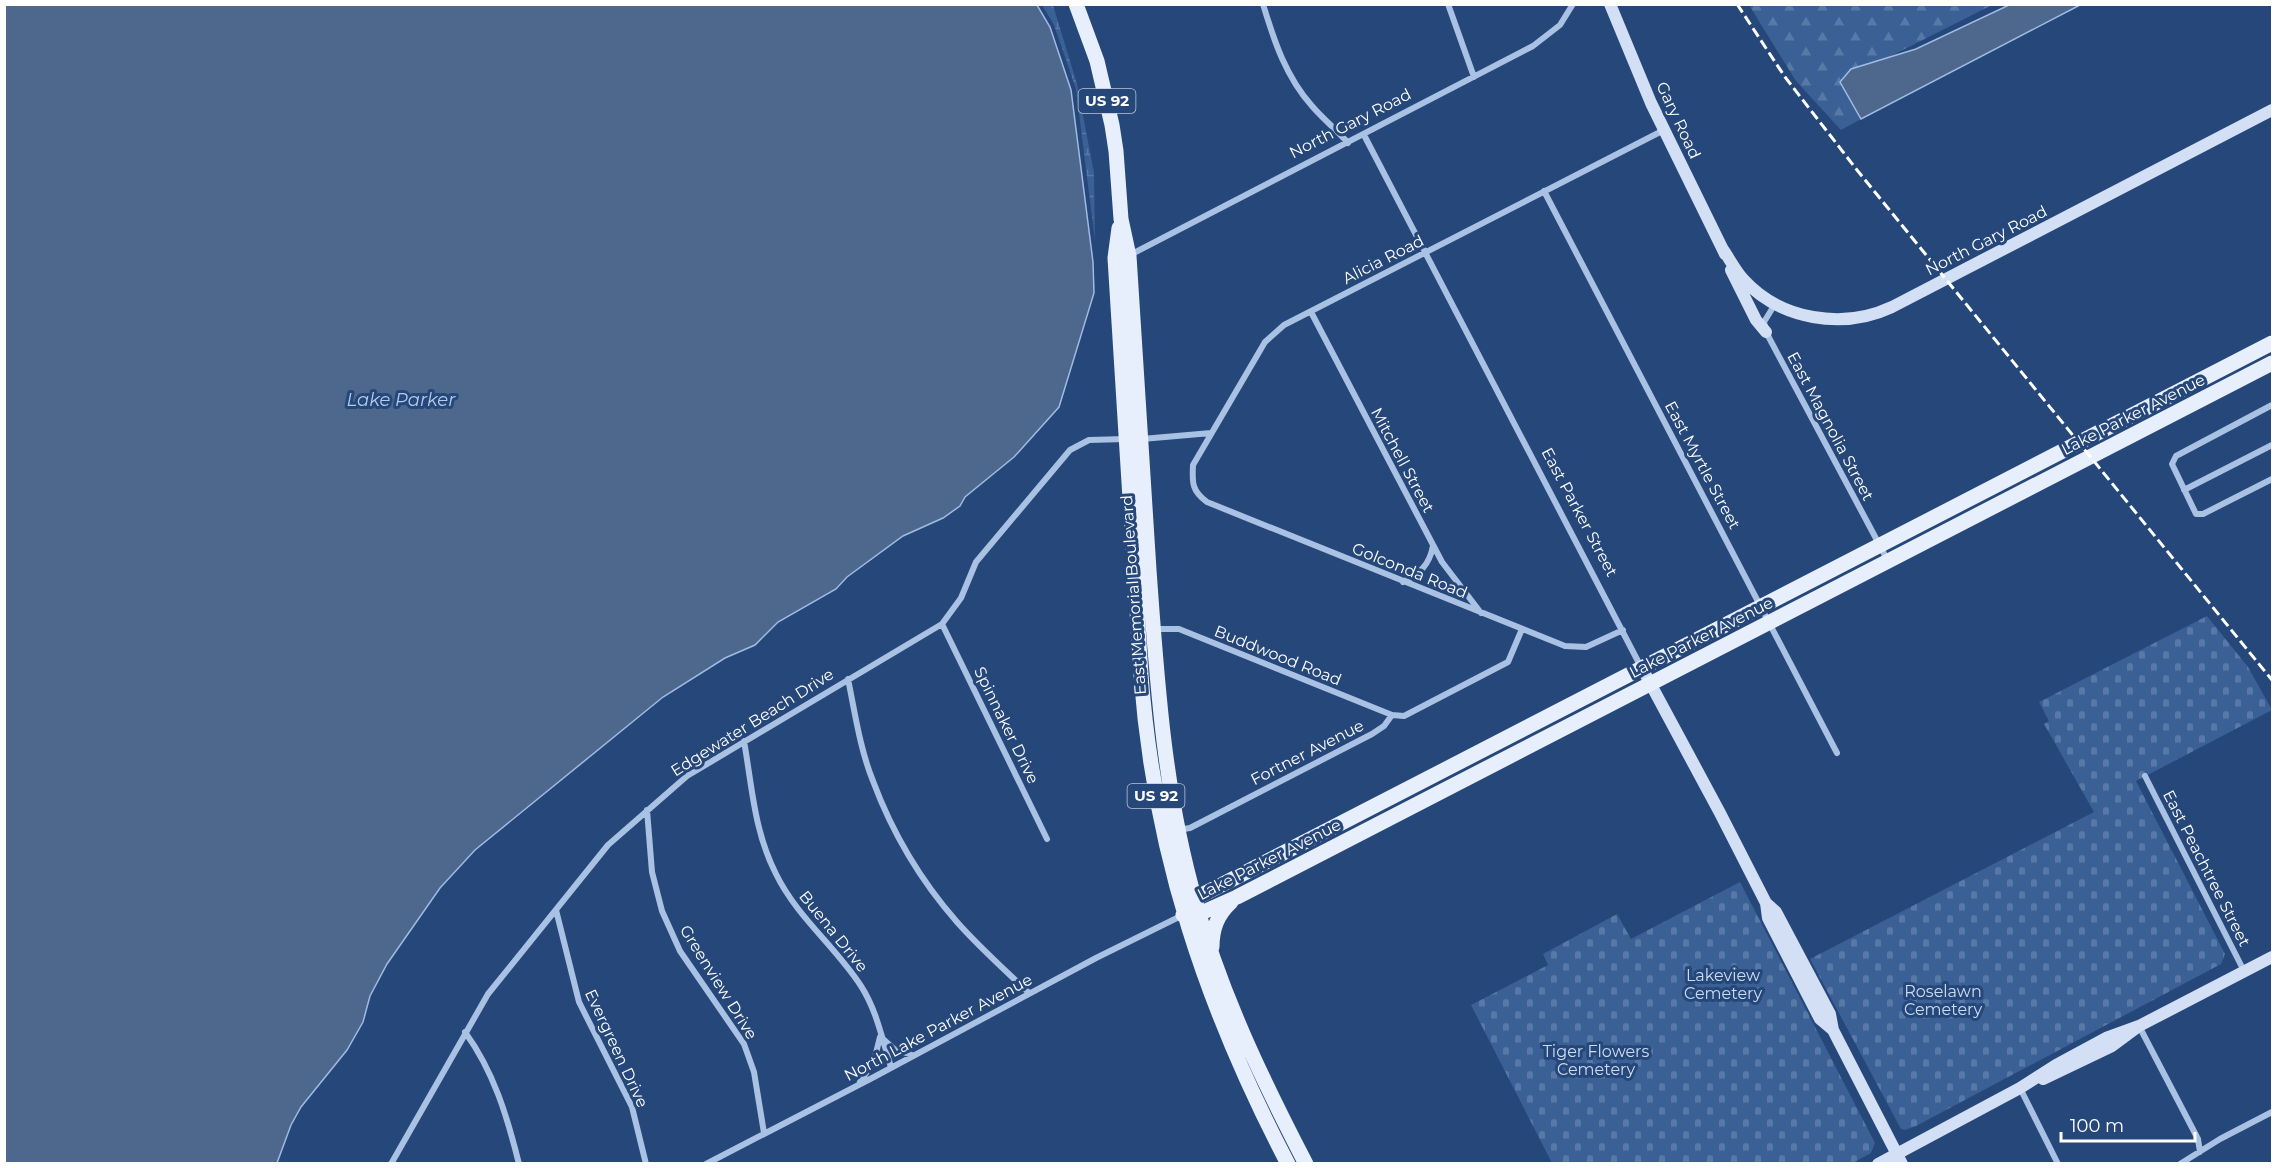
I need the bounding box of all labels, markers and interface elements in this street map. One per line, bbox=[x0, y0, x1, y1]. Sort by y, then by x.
street label: Gary Road bbox=[1652, 79, 1705, 162]
street label: North Gary Road bbox=[1286, 85, 1414, 162]
road number: US 92 bbox=[1078, 89, 1136, 113]
street label: North Gary Road bbox=[1922, 202, 2050, 279]
street label: Alicia Road bbox=[1339, 231, 1427, 288]
street label: East Magnolia Street bbox=[1783, 349, 1878, 504]
street label: Lake Parker Avenue bbox=[2058, 370, 2208, 459]
water label: Lake Parker bbox=[347, 389, 456, 411]
street label: East Myrtle Street bbox=[1661, 398, 1745, 533]
street label: Mitchell Street bbox=[1367, 404, 1438, 516]
street label: East Parker Street bbox=[1538, 444, 1622, 580]
street label: East Memorial Boulevard bbox=[1117, 494, 1150, 696]
street label: Golconda Road bbox=[1349, 539, 1470, 602]
street label: Lake Parker Avenue bbox=[1626, 593, 1776, 682]
street label: Buddwood Road bbox=[1212, 621, 1344, 690]
street label: Edgewater Beach Drive bbox=[667, 664, 837, 780]
street label: Spinnaker Drive bbox=[970, 664, 1043, 787]
street label: Fortner Avenue bbox=[1247, 716, 1367, 789]
road number: US 92 bbox=[1128, 784, 1184, 808]
street label: East Peachtree Street bbox=[2159, 787, 2255, 950]
street label: Lake Parker Avenue bbox=[1194, 815, 1344, 904]
street label: Buena Drive bbox=[795, 887, 872, 976]
street label: Greenview Drive bbox=[676, 922, 761, 1043]
park label: Lakeview Cemetery bbox=[1684, 966, 1762, 1003]
street label: North Lake Parker Avenue bbox=[841, 970, 1035, 1085]
park label: Roselawn Cemetery bbox=[1904, 982, 1982, 1019]
street label: Evergreen Drive bbox=[581, 986, 652, 1110]
park label: Tiger Flowers Cemetery bbox=[1543, 1042, 1650, 1079]
scale bar bbox=[2061, 1105, 2194, 1143]
text: 100 m bbox=[2070, 1115, 2124, 1137]

